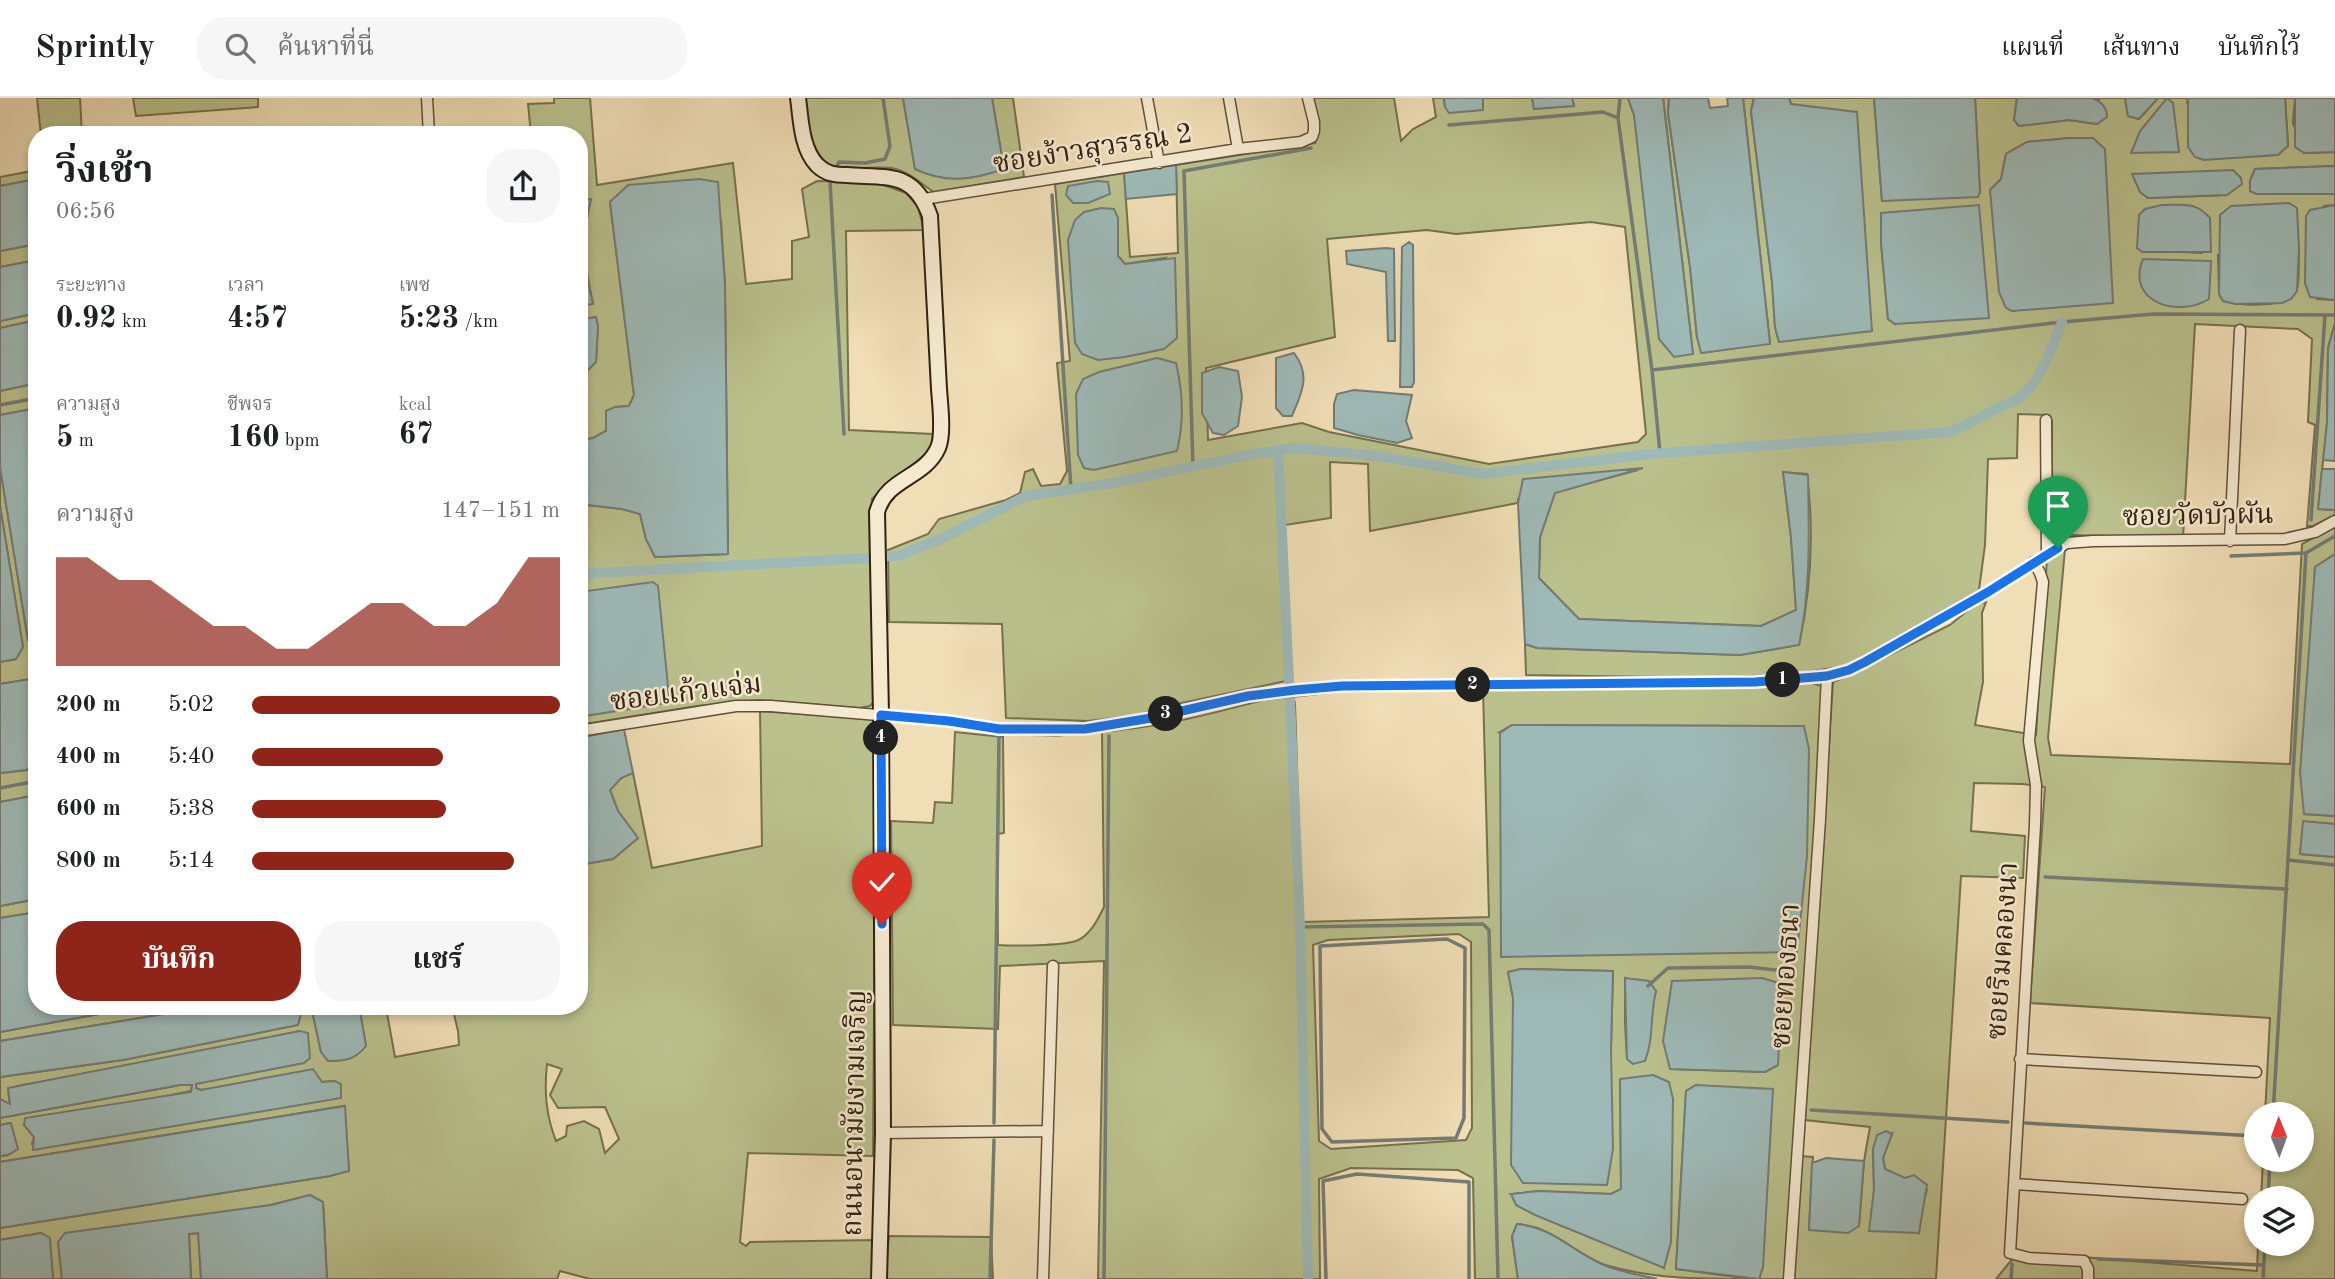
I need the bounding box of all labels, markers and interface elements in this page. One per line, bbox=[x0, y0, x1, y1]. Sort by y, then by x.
search box bbox=[197, 17, 687, 80]
icon: search bbox=[221, 29, 259, 67]
text: Sprintly bbox=[35, 32, 155, 65]
text: ค้นหาที่นี่ bbox=[277, 35, 374, 61]
text: แผนที่ bbox=[2001, 37, 2064, 61]
text: เส้นทาง bbox=[2102, 37, 2180, 61]
text: บันทึกไว้ bbox=[2218, 37, 2300, 61]
street label: ซอยง้าวสุวรรณ 2 bbox=[991, 116, 1195, 182]
button: share bbox=[486, 149, 560, 223]
text: วิ่งเช้า bbox=[56, 153, 153, 191]
text: 06:56 bbox=[56, 200, 116, 223]
text: ระยะทาง bbox=[56, 277, 126, 296]
text: เวลา bbox=[227, 277, 264, 296]
text: เพซ bbox=[399, 277, 430, 296]
text: 0.92 bbox=[56, 304, 117, 334]
text: 4:57 bbox=[227, 304, 288, 334]
text: 5:23 bbox=[399, 304, 459, 334]
text: km bbox=[117, 313, 147, 332]
text: /km bbox=[459, 313, 498, 332]
text: ความสูง bbox=[56, 396, 121, 415]
text: ชีพจร bbox=[227, 396, 272, 415]
text: kcal bbox=[399, 396, 431, 415]
text: 67 bbox=[399, 420, 433, 450]
text: 5 bbox=[56, 423, 73, 453]
text: 160 bbox=[227, 423, 280, 453]
text: m bbox=[73, 432, 94, 451]
text: bpm bbox=[280, 432, 320, 451]
pin bbox=[2028, 476, 2088, 548]
icon: arrive bbox=[2039, 487, 2077, 525]
text: 147–151 m bbox=[441, 499, 560, 522]
street label: ซอยวัดบัวผัน bbox=[2122, 500, 2274, 532]
text: ความสูง bbox=[56, 503, 134, 526]
pin: 1 bbox=[1766, 662, 1800, 698]
street label: ซอยแก้วแจ่ม bbox=[608, 667, 763, 717]
pin: 2 bbox=[1456, 668, 1490, 702]
text: 1 bbox=[1777, 670, 1788, 689]
text: 2 bbox=[1467, 675, 1478, 694]
text: 200 m bbox=[56, 693, 121, 716]
text: 5:02 bbox=[168, 693, 214, 716]
pin: 3 bbox=[1148, 696, 1184, 732]
text: 3 bbox=[1160, 704, 1171, 723]
pin: 4 bbox=[864, 720, 898, 756]
text: 4 bbox=[875, 728, 886, 747]
text: 400 m bbox=[56, 745, 121, 768]
text: 5:40 bbox=[168, 745, 214, 768]
text: 600 m bbox=[56, 797, 121, 820]
text: 5:38 bbox=[168, 797, 214, 820]
text: 800 m bbox=[56, 849, 121, 872]
text: 5:14 bbox=[168, 849, 214, 872]
pin bbox=[852, 852, 912, 924]
street label: ซอยริมคลองนา bbox=[1981, 861, 2024, 1041]
icon: check bbox=[863, 863, 901, 901]
street label: ซอยทองธนา bbox=[1768, 902, 1806, 1050]
button: บันทึก bbox=[56, 921, 301, 1001]
button: แชร์ bbox=[315, 921, 560, 1001]
street label: ถนนอนามัยงามเจริญ bbox=[837, 989, 872, 1237]
north arrow bbox=[2244, 1102, 2314, 1172]
map controls bbox=[2244, 1102, 2314, 1256]
button: layers bbox=[2244, 1186, 2314, 1256]

